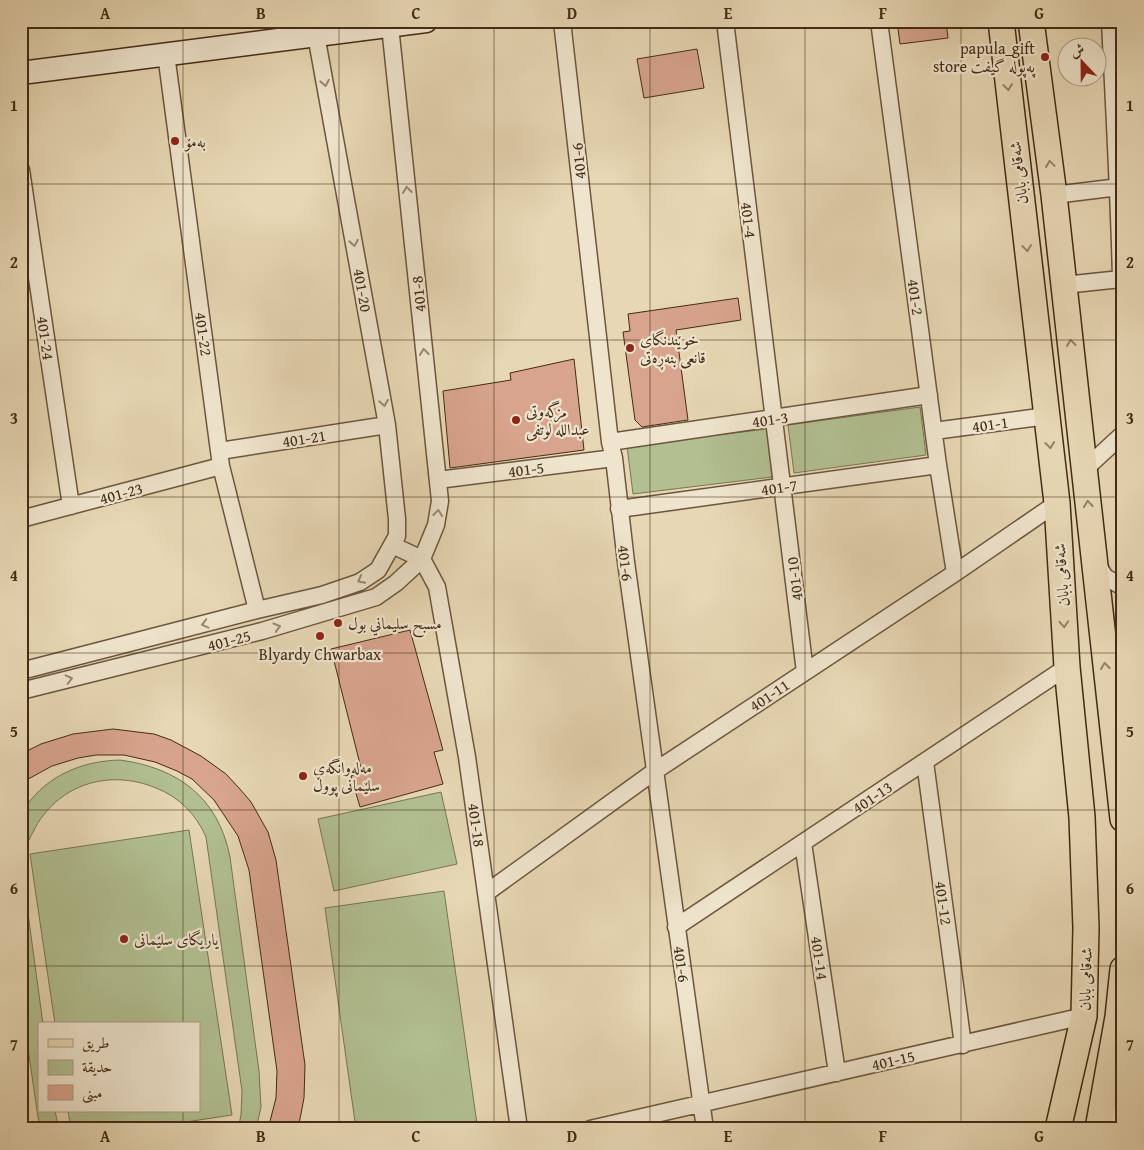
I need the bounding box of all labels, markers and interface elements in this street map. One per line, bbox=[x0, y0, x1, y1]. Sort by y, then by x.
text: A bbox=[100, 1, 111, 25]
text: B bbox=[256, 1, 266, 25]
text: C bbox=[411, 1, 421, 25]
text: D bbox=[567, 1, 577, 25]
text: E bbox=[724, 1, 733, 25]
text: F bbox=[879, 1, 887, 25]
text: G bbox=[1034, 1, 1044, 25]
place label: papula_gift store پەپولە گیفت bbox=[933, 36, 1036, 78]
north arrow bbox=[1056, 38, 1106, 88]
text: ش bbox=[1067, 38, 1087, 62]
marker: papula_gift store پەپولە گیفت bbox=[1039, 51, 1051, 63]
one-way arrow bbox=[319, 79, 330, 88]
one-way arrow bbox=[1002, 83, 1013, 91]
text: 1 bbox=[10, 93, 18, 117]
text: 1 bbox=[1126, 93, 1134, 117]
place label: بەمۆ bbox=[183, 129, 206, 153]
marker: بەمۆ bbox=[169, 135, 181, 147]
street label: شەقامی بابان bbox=[1002, 140, 1034, 206]
street label: 401-6 bbox=[564, 141, 592, 180]
one-way arrow bbox=[1045, 160, 1056, 168]
one-way arrow bbox=[402, 186, 413, 194]
street label: 401-4 bbox=[735, 201, 763, 240]
one-way arrow bbox=[349, 239, 359, 247]
one-way arrow bbox=[1021, 245, 1032, 253]
text: 2 bbox=[10, 250, 18, 274]
text: 2 bbox=[1126, 250, 1134, 274]
street label: 401-20 bbox=[347, 266, 379, 314]
street label: 401-8 bbox=[404, 274, 432, 313]
street label: 401-2 bbox=[902, 277, 930, 317]
street label: 401-22 bbox=[189, 311, 219, 357]
street label: 401-24 bbox=[31, 315, 61, 362]
place label: خوێندنگای قانعی بنەڕەتی bbox=[640, 327, 706, 371]
one-way arrow bbox=[1066, 339, 1077, 347]
marker: خوێندنگای قانعی بنەڕەتی bbox=[624, 342, 636, 354]
one-way arrow bbox=[419, 347, 430, 355]
one-way arrow bbox=[378, 398, 388, 407]
place label: مزگەوتی عبداللە لوتفی bbox=[526, 399, 590, 441]
street label: 401-3 bbox=[750, 405, 790, 433]
text: 3 bbox=[10, 406, 18, 430]
text: 3 bbox=[1126, 406, 1134, 430]
street label: 401-1 bbox=[970, 410, 1010, 438]
marker: مزگەوتی عبداللە لوتفی bbox=[510, 414, 522, 426]
street label: 401-21 bbox=[280, 423, 328, 453]
one-way arrow bbox=[1044, 441, 1055, 449]
street label: 401-5 bbox=[507, 455, 545, 483]
street label: 401-7 bbox=[759, 473, 799, 501]
street label: 401-23 bbox=[97, 476, 145, 510]
one-way arrow bbox=[1083, 500, 1094, 508]
one-way arrow bbox=[432, 509, 443, 517]
street label: شەقامی بابان bbox=[1047, 543, 1075, 607]
street label: 401-6 bbox=[612, 544, 640, 583]
street label: 401-10 bbox=[779, 555, 809, 602]
text: 4 bbox=[10, 563, 18, 587]
text: 4 bbox=[1126, 563, 1134, 587]
one-way arrow bbox=[357, 574, 366, 584]
place label: مسبح سلیماني بول bbox=[348, 611, 442, 638]
marker: مسبح سلیماني بول bbox=[332, 617, 344, 629]
one-way arrow bbox=[200, 618, 209, 629]
one-way arrow bbox=[1059, 620, 1070, 628]
street label: 401-25 bbox=[205, 623, 253, 657]
one-way arrow bbox=[273, 623, 281, 633]
marker: Blyardy Chwarbax bbox=[314, 630, 326, 642]
place label: Blyardy Chwarbax bbox=[259, 642, 382, 666]
one-way arrow bbox=[1101, 662, 1111, 670]
street label: 401-11 bbox=[744, 673, 794, 717]
one-way arrow bbox=[64, 674, 73, 685]
text: 5 bbox=[10, 719, 18, 743]
text: 5 bbox=[1126, 719, 1134, 743]
place label: مەلەوانگەی سلێمانی پووڵ bbox=[313, 755, 380, 797]
marker: مەلەوانگەی سلێمانی پووڵ bbox=[297, 770, 309, 782]
street label: 401-13 bbox=[847, 775, 897, 819]
street label: 401-18 bbox=[462, 802, 492, 849]
text: 6 bbox=[10, 876, 18, 900]
text: 6 bbox=[1126, 876, 1134, 900]
street label: 401-12 bbox=[929, 880, 959, 926]
place label: یاریگای سلێمانی bbox=[134, 927, 219, 951]
marker: یاریگای سلێمانی bbox=[118, 933, 130, 945]
street label: 401-14 bbox=[805, 935, 835, 982]
street label: 401-6 bbox=[668, 944, 696, 984]
street label: شەقامی بابان bbox=[1072, 947, 1098, 1011]
legend bbox=[38, 1022, 200, 1112]
text: 7 bbox=[10, 1032, 18, 1056]
text: طريق bbox=[82, 1032, 109, 1053]
text: 7 bbox=[1126, 1032, 1134, 1056]
street label: 401-15 bbox=[869, 1043, 917, 1077]
text: حديقة bbox=[82, 1056, 112, 1077]
text: مبنى bbox=[82, 1082, 102, 1104]
text: A bbox=[100, 1124, 111, 1148]
text: B bbox=[256, 1124, 266, 1148]
text: C bbox=[411, 1124, 421, 1148]
text: D bbox=[567, 1124, 577, 1148]
text: E bbox=[724, 1124, 733, 1148]
text: F bbox=[879, 1124, 887, 1148]
text: G bbox=[1034, 1124, 1044, 1148]

